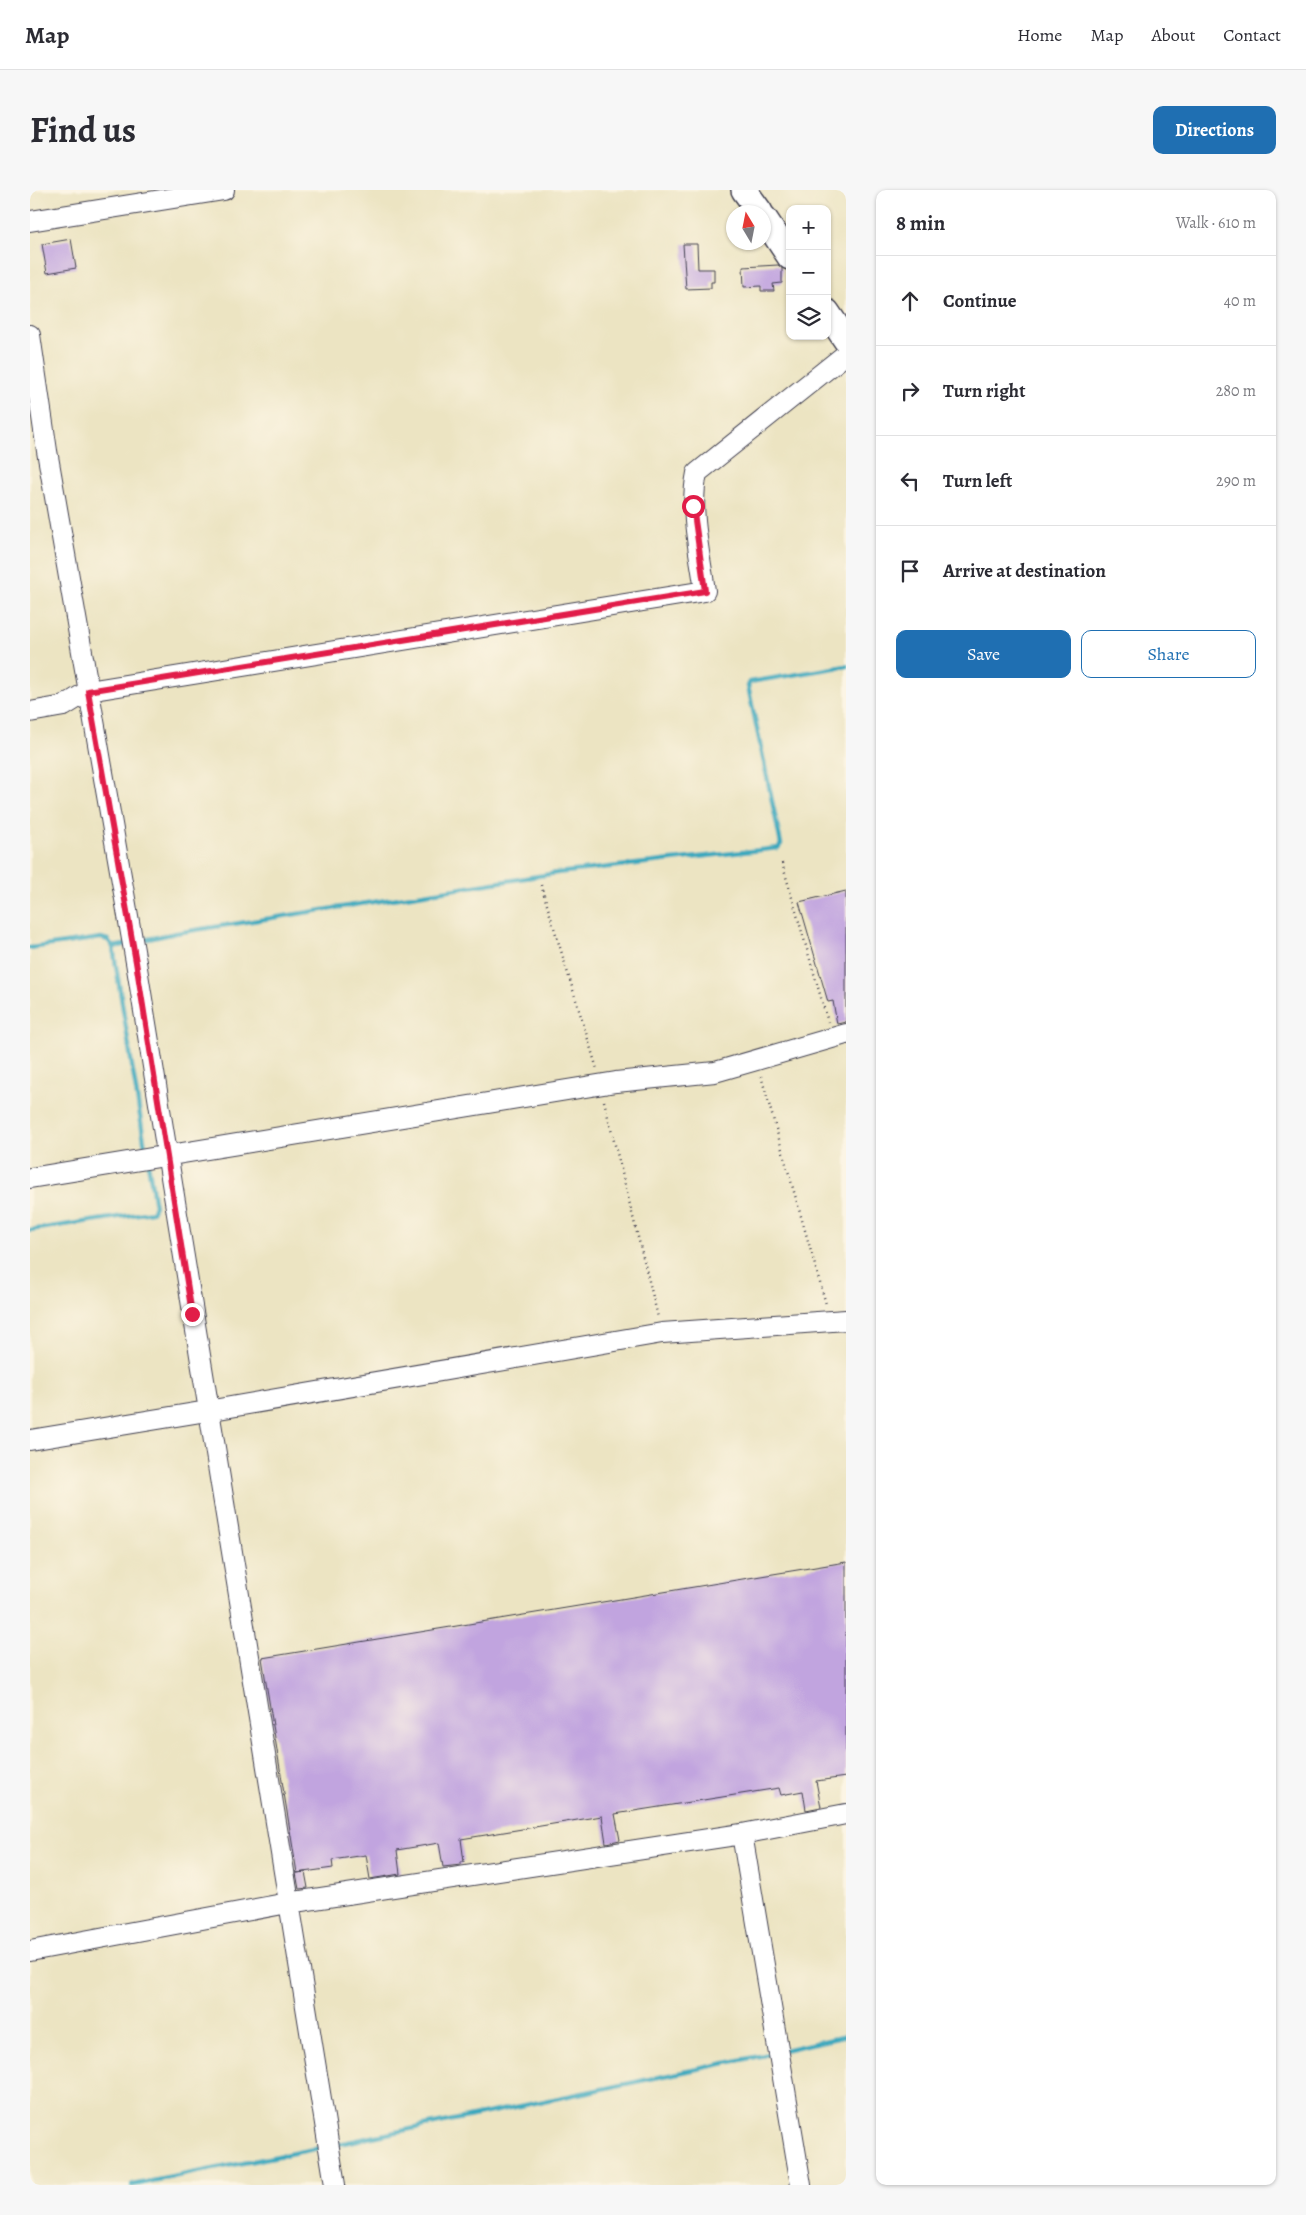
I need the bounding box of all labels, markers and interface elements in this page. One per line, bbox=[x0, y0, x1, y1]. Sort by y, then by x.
text: Map bbox=[25, 19, 69, 51]
text: Home bbox=[1017, 23, 1062, 47]
text: Map bbox=[1090, 23, 1123, 47]
text: About bbox=[1151, 23, 1195, 47]
text: Contact bbox=[1223, 23, 1281, 47]
text: Find us bbox=[30, 106, 136, 154]
button: Directions bbox=[1153, 106, 1276, 154]
north arrow bbox=[726, 205, 771, 250]
map controls bbox=[786, 205, 831, 340]
button: + bbox=[786, 205, 831, 250]
text: 8 min bbox=[896, 209, 945, 237]
text: Walk · 610 m bbox=[1176, 212, 1256, 234]
button: − bbox=[786, 250, 831, 295]
icon: ahead bbox=[896, 287, 924, 315]
text: Continue bbox=[943, 288, 1017, 314]
text: 40 m bbox=[1224, 290, 1256, 312]
button: layers bbox=[786, 295, 831, 340]
icon: right bbox=[896, 377, 924, 405]
text: Turn right bbox=[943, 378, 1025, 404]
text: 280 m bbox=[1216, 380, 1256, 402]
icon: left bbox=[896, 467, 924, 495]
text: Turn left bbox=[943, 468, 1012, 494]
text: 290 m bbox=[1216, 470, 1256, 492]
route start bbox=[682, 495, 705, 518]
icon: arrive bbox=[896, 557, 924, 585]
text: Arrive at destination bbox=[943, 558, 1106, 584]
button: Save bbox=[896, 630, 1071, 678]
button: Share bbox=[1081, 630, 1256, 678]
route end bbox=[181, 1303, 204, 1326]

